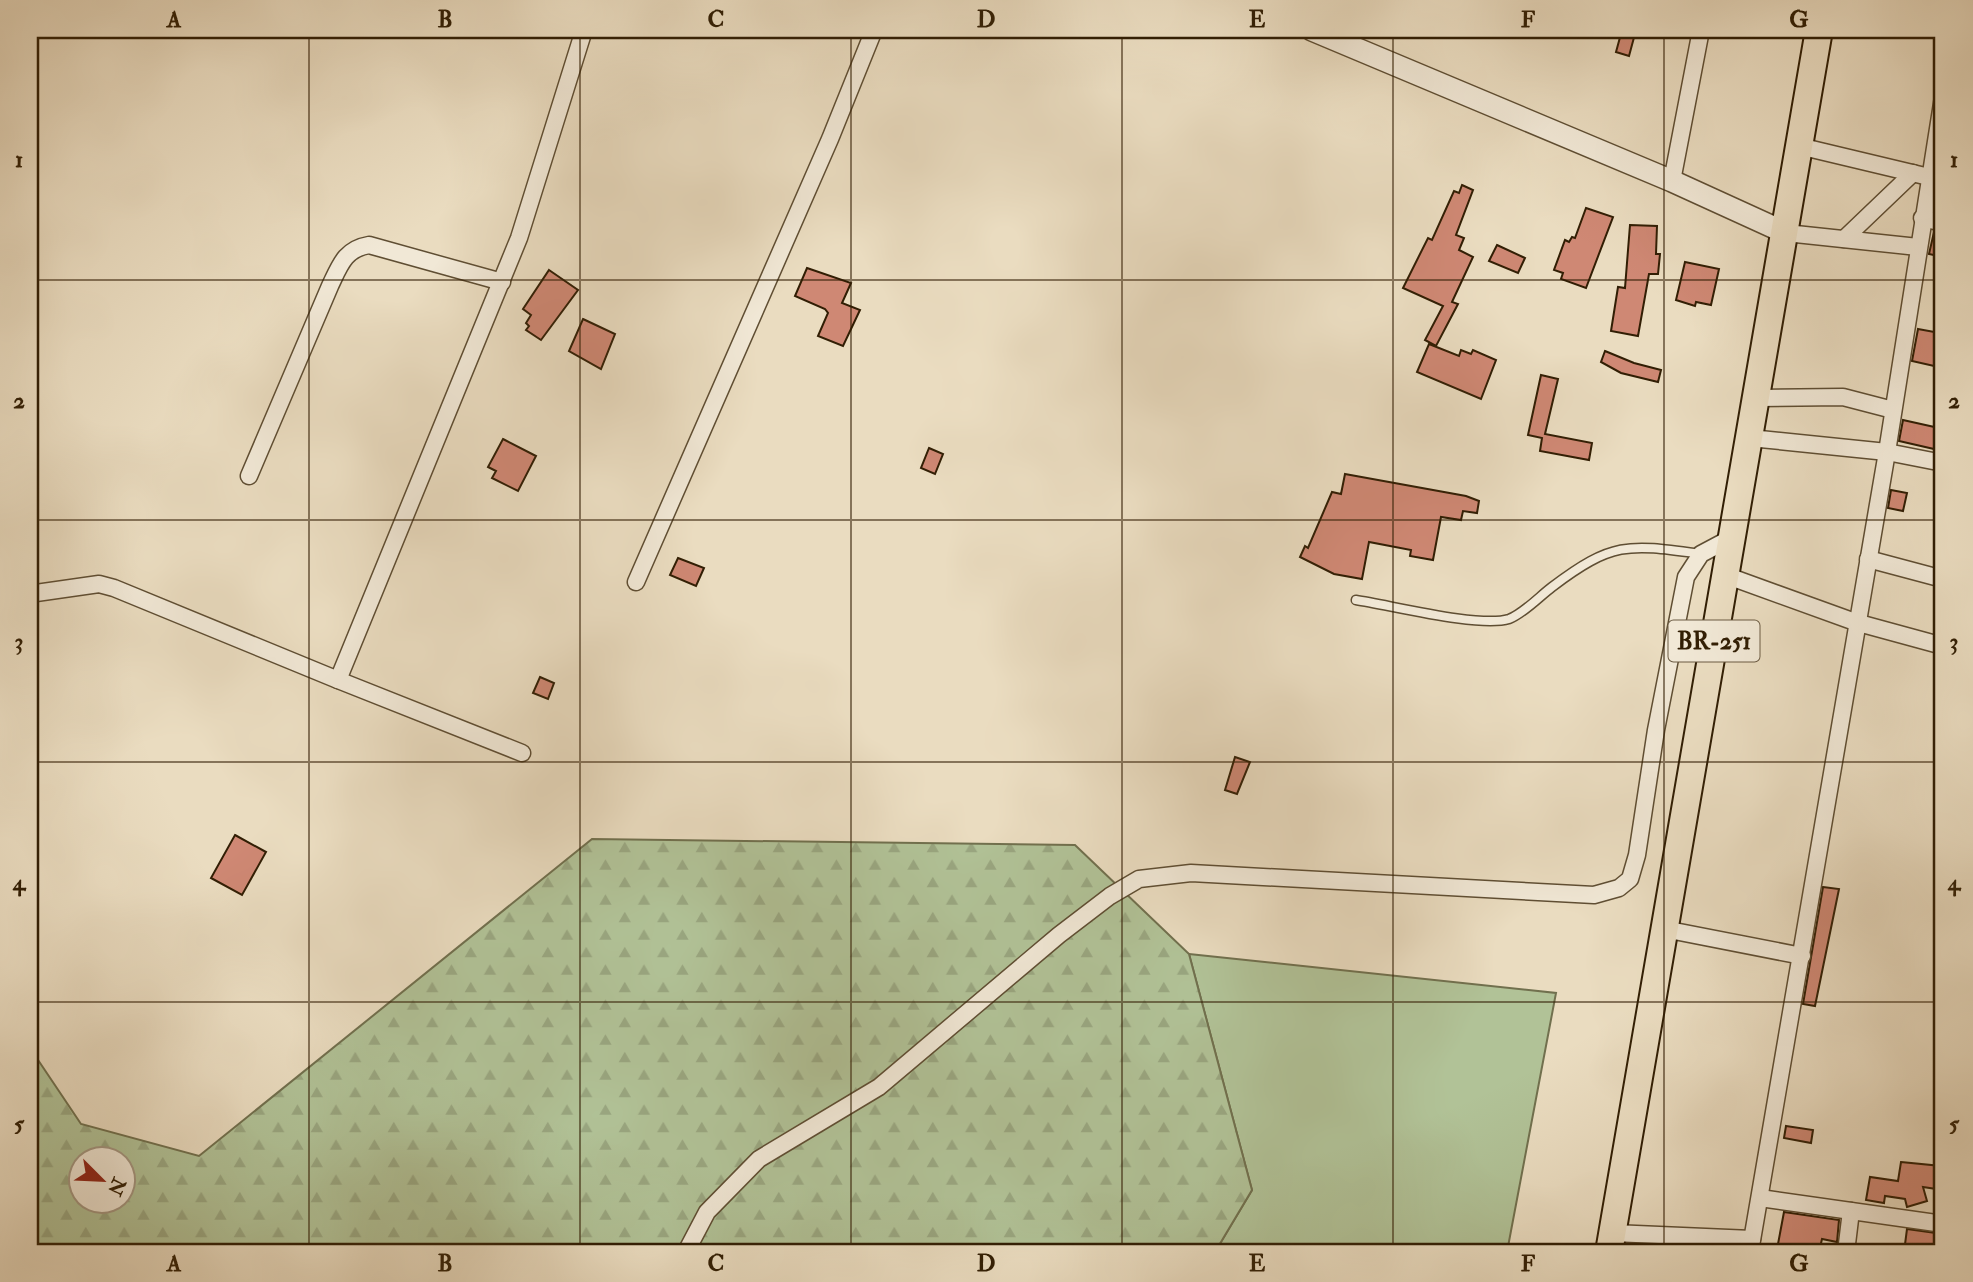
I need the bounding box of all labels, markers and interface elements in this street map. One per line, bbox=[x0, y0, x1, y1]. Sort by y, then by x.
text: A bbox=[166, 5, 182, 34]
text: B bbox=[437, 5, 453, 34]
text: C bbox=[708, 5, 724, 34]
text: D bbox=[977, 5, 995, 34]
text: E bbox=[1249, 5, 1266, 34]
text: F bbox=[1521, 5, 1536, 34]
text: G bbox=[1789, 5, 1809, 34]
text: 1 bbox=[15, 145, 23, 174]
text: 1 bbox=[1950, 145, 1958, 174]
text: 2 bbox=[13, 386, 25, 415]
text: 2 bbox=[1948, 386, 1960, 415]
road number: BR-251 bbox=[1668, 620, 1760, 662]
text: 3 bbox=[15, 627, 23, 656]
text: 3 bbox=[1950, 627, 1958, 656]
text: 4 bbox=[12, 868, 27, 897]
text: 4 bbox=[1947, 868, 1962, 897]
text: 5 bbox=[14, 1109, 25, 1138]
text: 5 bbox=[1949, 1109, 1960, 1138]
north arrow bbox=[66, 1146, 136, 1216]
text: N bbox=[102, 1173, 131, 1200]
text: A bbox=[166, 1249, 182, 1278]
text: B bbox=[437, 1249, 453, 1278]
text: C bbox=[708, 1249, 724, 1278]
text: D bbox=[977, 1249, 995, 1278]
text: E bbox=[1249, 1249, 1266, 1278]
text: F bbox=[1521, 1249, 1536, 1278]
text: G bbox=[1789, 1249, 1809, 1278]

